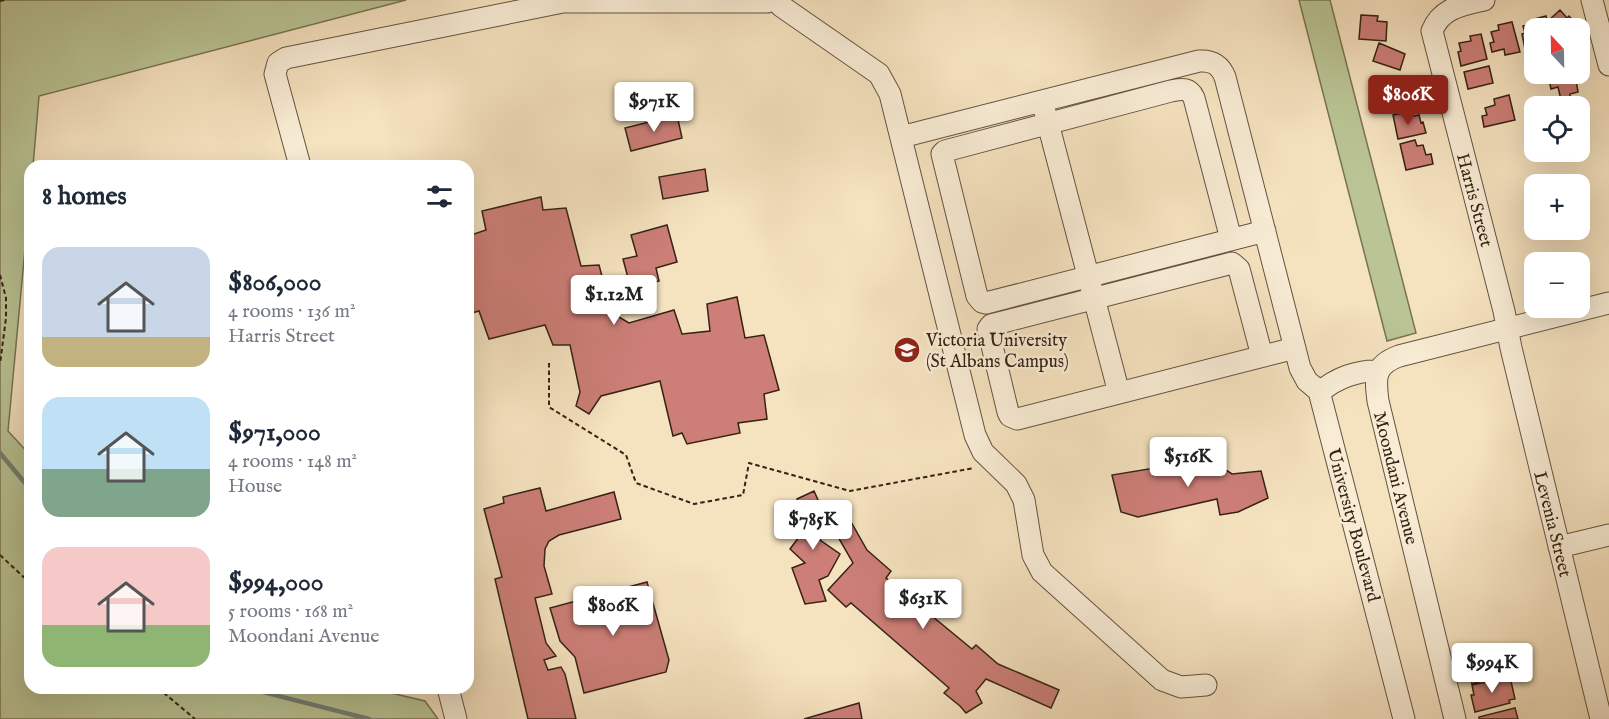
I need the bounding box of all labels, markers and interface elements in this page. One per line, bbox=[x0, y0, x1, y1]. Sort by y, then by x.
north arrow bbox=[1524, 18, 1590, 84]
map controls bbox=[1524, 18, 1590, 318]
pin: $806K bbox=[1366, 75, 1450, 126]
pin: $971K bbox=[612, 82, 696, 133]
text: $806K bbox=[1382, 82, 1434, 107]
text: $971K bbox=[628, 89, 680, 114]
button: locate bbox=[1524, 96, 1590, 162]
street label: Harris Street bbox=[1450, 151, 1497, 250]
button: + bbox=[1524, 174, 1590, 240]
text: 8 homes bbox=[42, 180, 127, 213]
icon: filters bbox=[423, 180, 456, 213]
button: − bbox=[1524, 252, 1590, 318]
text: $806,000 bbox=[228, 266, 322, 299]
icon: home bbox=[90, 271, 162, 343]
pin: $1.12M bbox=[565, 275, 663, 326]
text: $1.12M bbox=[585, 282, 643, 307]
text: 4 rooms · 136 m² bbox=[228, 299, 355, 324]
text: Harris Street bbox=[228, 324, 335, 349]
place label: Victoria University (St Albans Campus) bbox=[925, 330, 1069, 374]
school or university icon: Victoria University (St Albans Campus) bbox=[892, 335, 922, 365]
street label: Moondani Avenue bbox=[1367, 409, 1422, 547]
text: $971,000 bbox=[228, 416, 321, 449]
icon: home bbox=[90, 421, 162, 493]
pin: $516K bbox=[1146, 437, 1230, 488]
text: $516K bbox=[1164, 444, 1212, 469]
street label: University Boulevard bbox=[1321, 446, 1384, 605]
text: 4 rooms · 148 m² bbox=[228, 449, 357, 474]
street label: Levenia Street bbox=[1527, 469, 1576, 580]
text: House bbox=[228, 474, 282, 499]
pin: $785K bbox=[771, 500, 855, 551]
text: $785K bbox=[788, 507, 838, 532]
text: $994,000 bbox=[228, 566, 324, 599]
icon: home bbox=[90, 571, 162, 643]
pin: $631K bbox=[881, 579, 965, 630]
pin: $806K bbox=[571, 586, 655, 637]
text: $631K bbox=[899, 586, 947, 611]
text: $806K bbox=[587, 593, 639, 618]
text: 5 rooms · 168 m² bbox=[228, 599, 353, 624]
text: Moondani Avenue bbox=[228, 624, 380, 649]
pin: $994K bbox=[1450, 643, 1534, 694]
text: $994K bbox=[1466, 650, 1518, 675]

